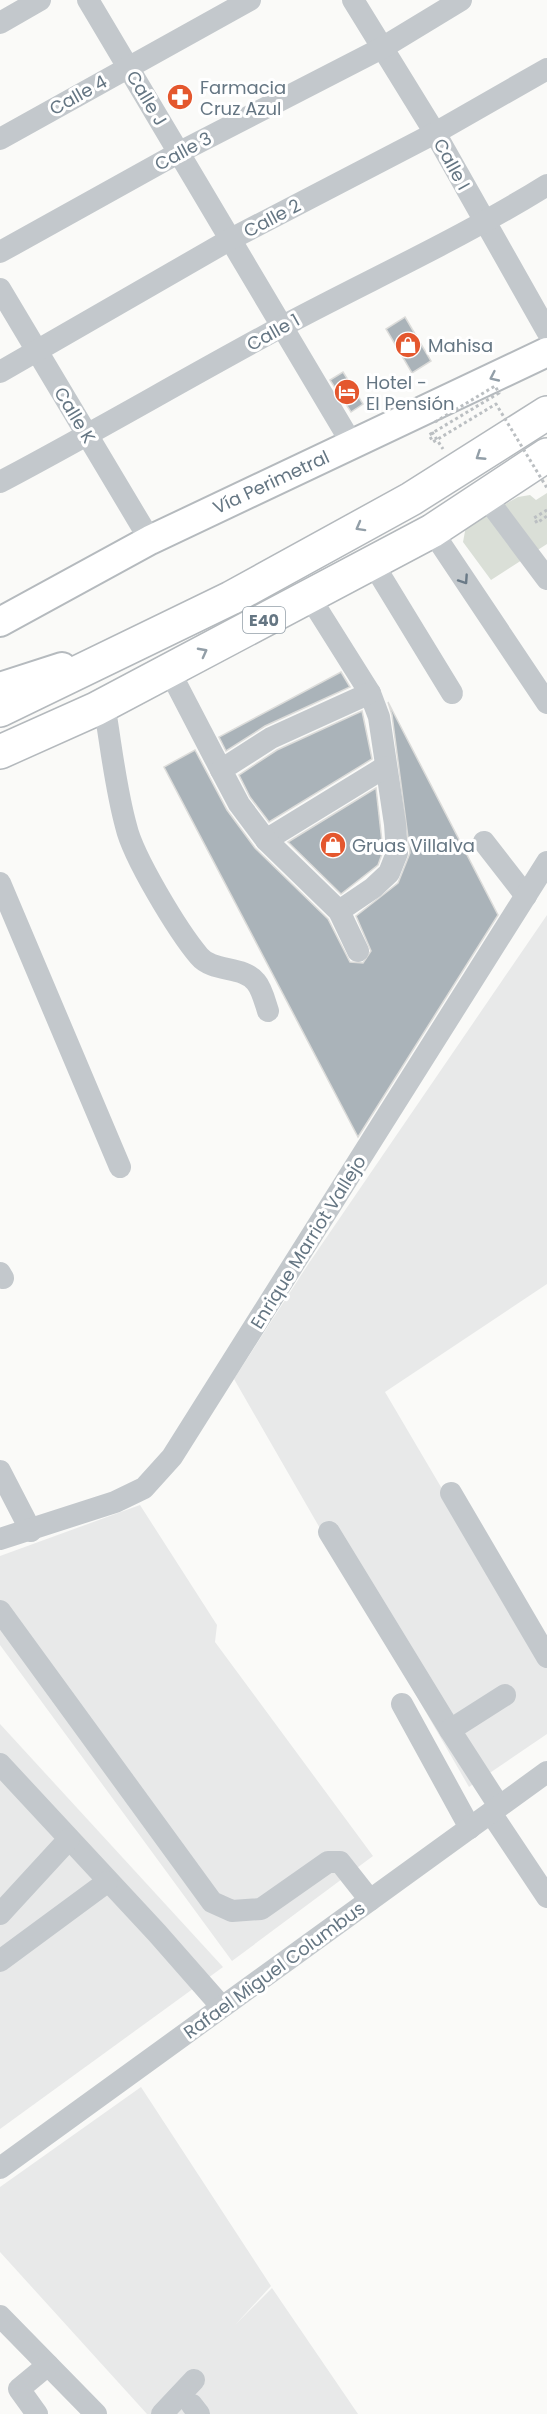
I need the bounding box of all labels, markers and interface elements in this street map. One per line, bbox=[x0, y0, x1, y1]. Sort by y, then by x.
street label: Calle J bbox=[121, 66, 173, 130]
street label: Calle 4 bbox=[45, 69, 111, 121]
place label: Farmacia Cruz Azul bbox=[200, 75, 286, 121]
pharmacy icon: Farmacia Cruz Azul bbox=[165, 82, 195, 112]
street label: Calle 3 bbox=[150, 126, 216, 176]
street label: Calle I bbox=[428, 134, 476, 194]
street label: Calle 2 bbox=[239, 193, 305, 243]
street label: Calle 1 bbox=[242, 307, 304, 357]
shop icon: Mahisa bbox=[393, 330, 423, 360]
place label: Mahisa bbox=[428, 333, 493, 358]
one-way arrow bbox=[490, 369, 501, 381]
place label: Hotel - El Pensión bbox=[366, 370, 454, 416]
hotel icon: Hotel - El Pensión bbox=[332, 377, 362, 407]
street label: Calle K bbox=[48, 382, 102, 448]
street label: Vía Perimetral bbox=[209, 444, 333, 520]
one-way arrow bbox=[476, 449, 487, 460]
one-way arrow bbox=[355, 520, 366, 531]
one-way arrow bbox=[457, 573, 468, 584]
road number: E40 bbox=[243, 607, 285, 633]
one-way arrow bbox=[197, 648, 208, 659]
shop icon: Gruas Villalva bbox=[318, 830, 348, 860]
place label: Gruas Villalva bbox=[352, 833, 475, 858]
street label: Enrique Marriot Vallejo bbox=[244, 1150, 372, 1334]
street label: Rafael Miguel Columbus bbox=[178, 1896, 370, 2044]

